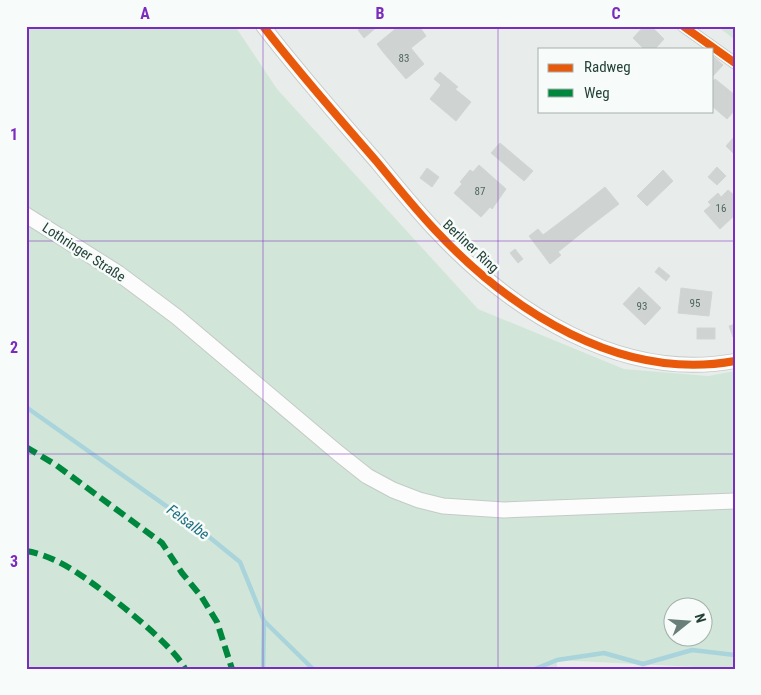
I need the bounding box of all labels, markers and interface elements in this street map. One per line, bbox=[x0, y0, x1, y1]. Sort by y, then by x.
text: A bbox=[140, 4, 150, 23]
text: B bbox=[376, 4, 385, 23]
text: C bbox=[611, 4, 621, 23]
legend bbox=[538, 48, 714, 112]
house number: 83 bbox=[399, 52, 409, 65]
text: Radweg bbox=[584, 58, 631, 76]
text: Weg bbox=[584, 84, 610, 102]
text: 1 bbox=[10, 125, 18, 144]
house number: 87 bbox=[475, 185, 485, 198]
house number: 16 bbox=[716, 202, 726, 215]
street label: Berliner Ring bbox=[440, 216, 502, 276]
street label: Lothringer Straße bbox=[39, 219, 129, 285]
house number: 95 bbox=[690, 297, 700, 310]
house number: 93 bbox=[637, 300, 647, 313]
text: 2 bbox=[10, 338, 18, 357]
water label: Felsalbe bbox=[163, 501, 213, 543]
text: 3 bbox=[10, 552, 18, 571]
north arrow bbox=[664, 598, 714, 648]
text: N bbox=[692, 612, 709, 625]

